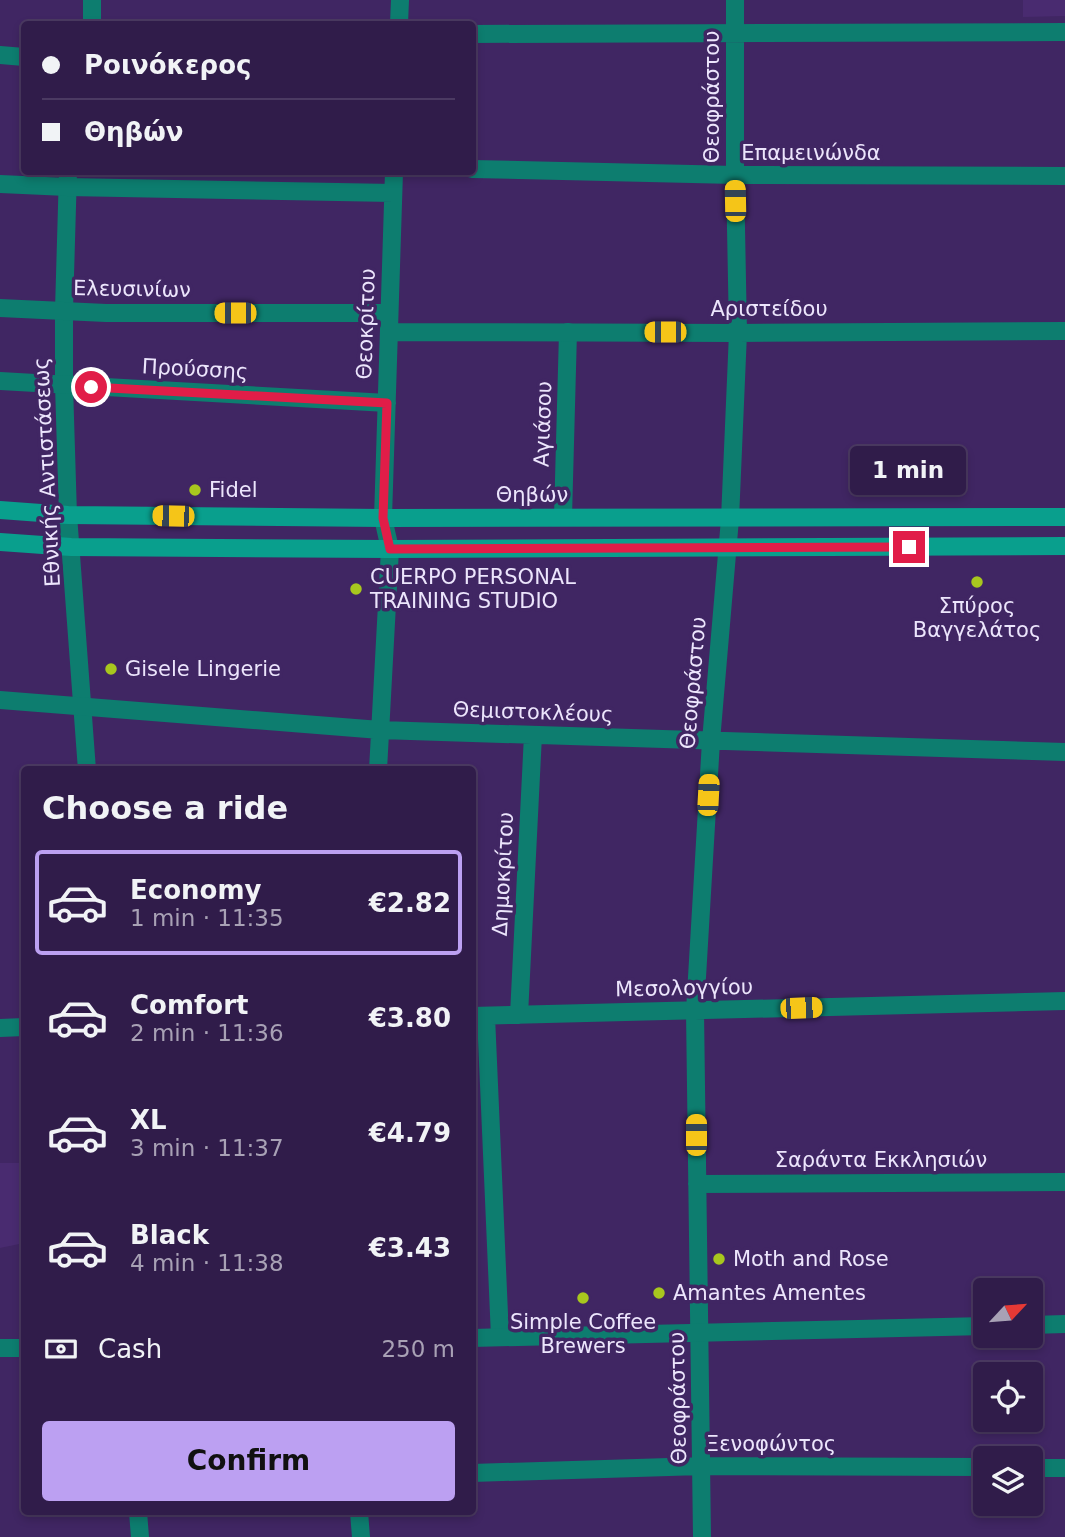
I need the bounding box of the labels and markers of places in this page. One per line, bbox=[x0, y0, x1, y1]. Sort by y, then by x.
place label: Fidel bbox=[209, 478, 257, 502]
marker: Fidel bbox=[187, 482, 203, 498]
place label: CUERPO PERSONAL TRAINING STUDIO bbox=[369, 565, 576, 613]
marker: Σπύρος Βαγγελάτος bbox=[969, 574, 985, 590]
marker: CUERPO PERSONAL TRAINING STUDIO bbox=[348, 581, 364, 597]
place label: Σπύρος Βαγγελάτος bbox=[913, 594, 1041, 642]
place label: Gisele Lingerie bbox=[125, 657, 281, 681]
marker: Gisele Lingerie bbox=[103, 661, 119, 677]
place label: Moth and Rose bbox=[733, 1247, 889, 1271]
marker: Moth and Rose bbox=[711, 1251, 727, 1267]
place label: Amantes Amentes bbox=[673, 1281, 866, 1305]
marker: Amantes Amentes bbox=[651, 1285, 667, 1301]
marker: Simple Coffee Brewers bbox=[575, 1290, 591, 1306]
place label: Simple Coffee Brewers bbox=[510, 1310, 656, 1358]

